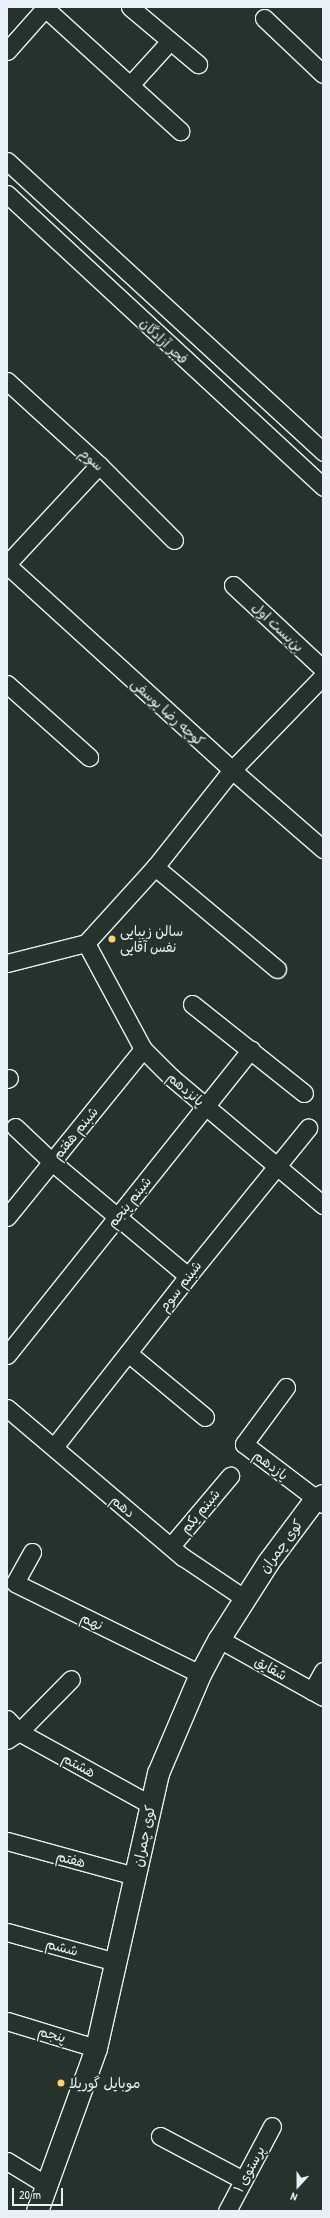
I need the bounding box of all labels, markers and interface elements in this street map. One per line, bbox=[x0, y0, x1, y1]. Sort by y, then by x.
street label: فجر آزادگان bbox=[136, 314, 192, 368]
street label: سوم bbox=[77, 444, 107, 474]
street label: بن‌بست اول bbox=[249, 599, 307, 655]
street label: کوچه رضا یوسفی bbox=[128, 675, 208, 749]
place label: سالن زیبایی نفس آقایی bbox=[120, 923, 183, 956]
marker: سالن زیبایی نفس آقایی bbox=[107, 934, 117, 944]
street label: پانزدهم bbox=[164, 1068, 208, 1110]
street label: شبنم هفتم bbox=[49, 1103, 101, 1163]
street label: شبنم پنجم bbox=[103, 1173, 155, 1231]
street label: شبنم سوم bbox=[155, 1257, 205, 1315]
street label: یازدهم bbox=[250, 1446, 292, 1484]
street label: شبنم یکم bbox=[177, 1485, 223, 1537]
street label: دهم bbox=[107, 1491, 139, 1521]
street label: کوی چمران bbox=[256, 1516, 306, 1576]
street label: نهم bbox=[78, 1608, 106, 1634]
street label: شقایق bbox=[252, 1652, 290, 1684]
street label: هشتم bbox=[59, 1749, 99, 1781]
street label: کوی چمران bbox=[129, 1804, 159, 1868]
street label: هفتم bbox=[54, 1847, 88, 1871]
street label: ششم bbox=[44, 1935, 80, 1959]
street label: پنجم bbox=[36, 2022, 68, 2046]
place label: موبایل گوریلا bbox=[69, 2075, 140, 2091]
marker: موبایل گوریلا bbox=[56, 2078, 66, 2088]
street label: پرستوی ۱ bbox=[230, 2143, 268, 2195]
north arrow bbox=[278, 2166, 318, 2206]
scale bar bbox=[14, 2180, 65, 2206]
text: 20 m bbox=[19, 2186, 41, 2203]
text: N bbox=[288, 2190, 299, 2205]

